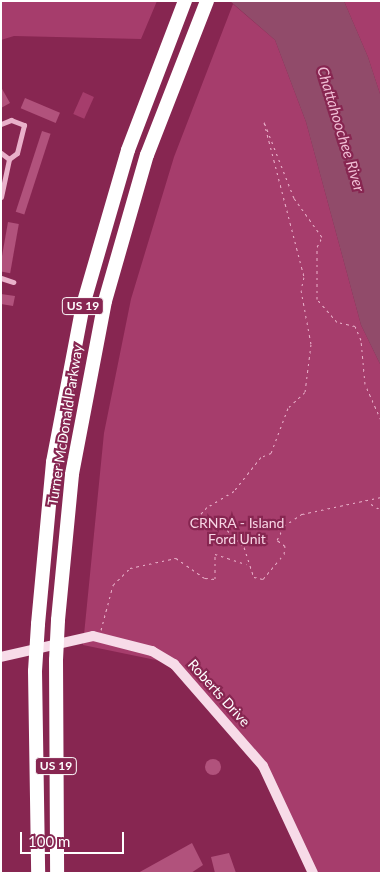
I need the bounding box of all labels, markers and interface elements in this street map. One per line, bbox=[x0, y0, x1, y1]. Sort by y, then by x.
water label: Chattahoochee River bbox=[313, 64, 369, 194]
road number: US 19 bbox=[62, 296, 104, 316]
street label: Turner McDonald Parkway bbox=[44, 343, 86, 507]
park label: CRNRA - Island Ford Unit bbox=[189, 515, 285, 548]
street label: Roberts Drive bbox=[184, 656, 254, 730]
road number: US 19 bbox=[35, 756, 77, 776]
scale bar bbox=[22, 822, 126, 854]
text: 100 m bbox=[28, 832, 70, 850]

